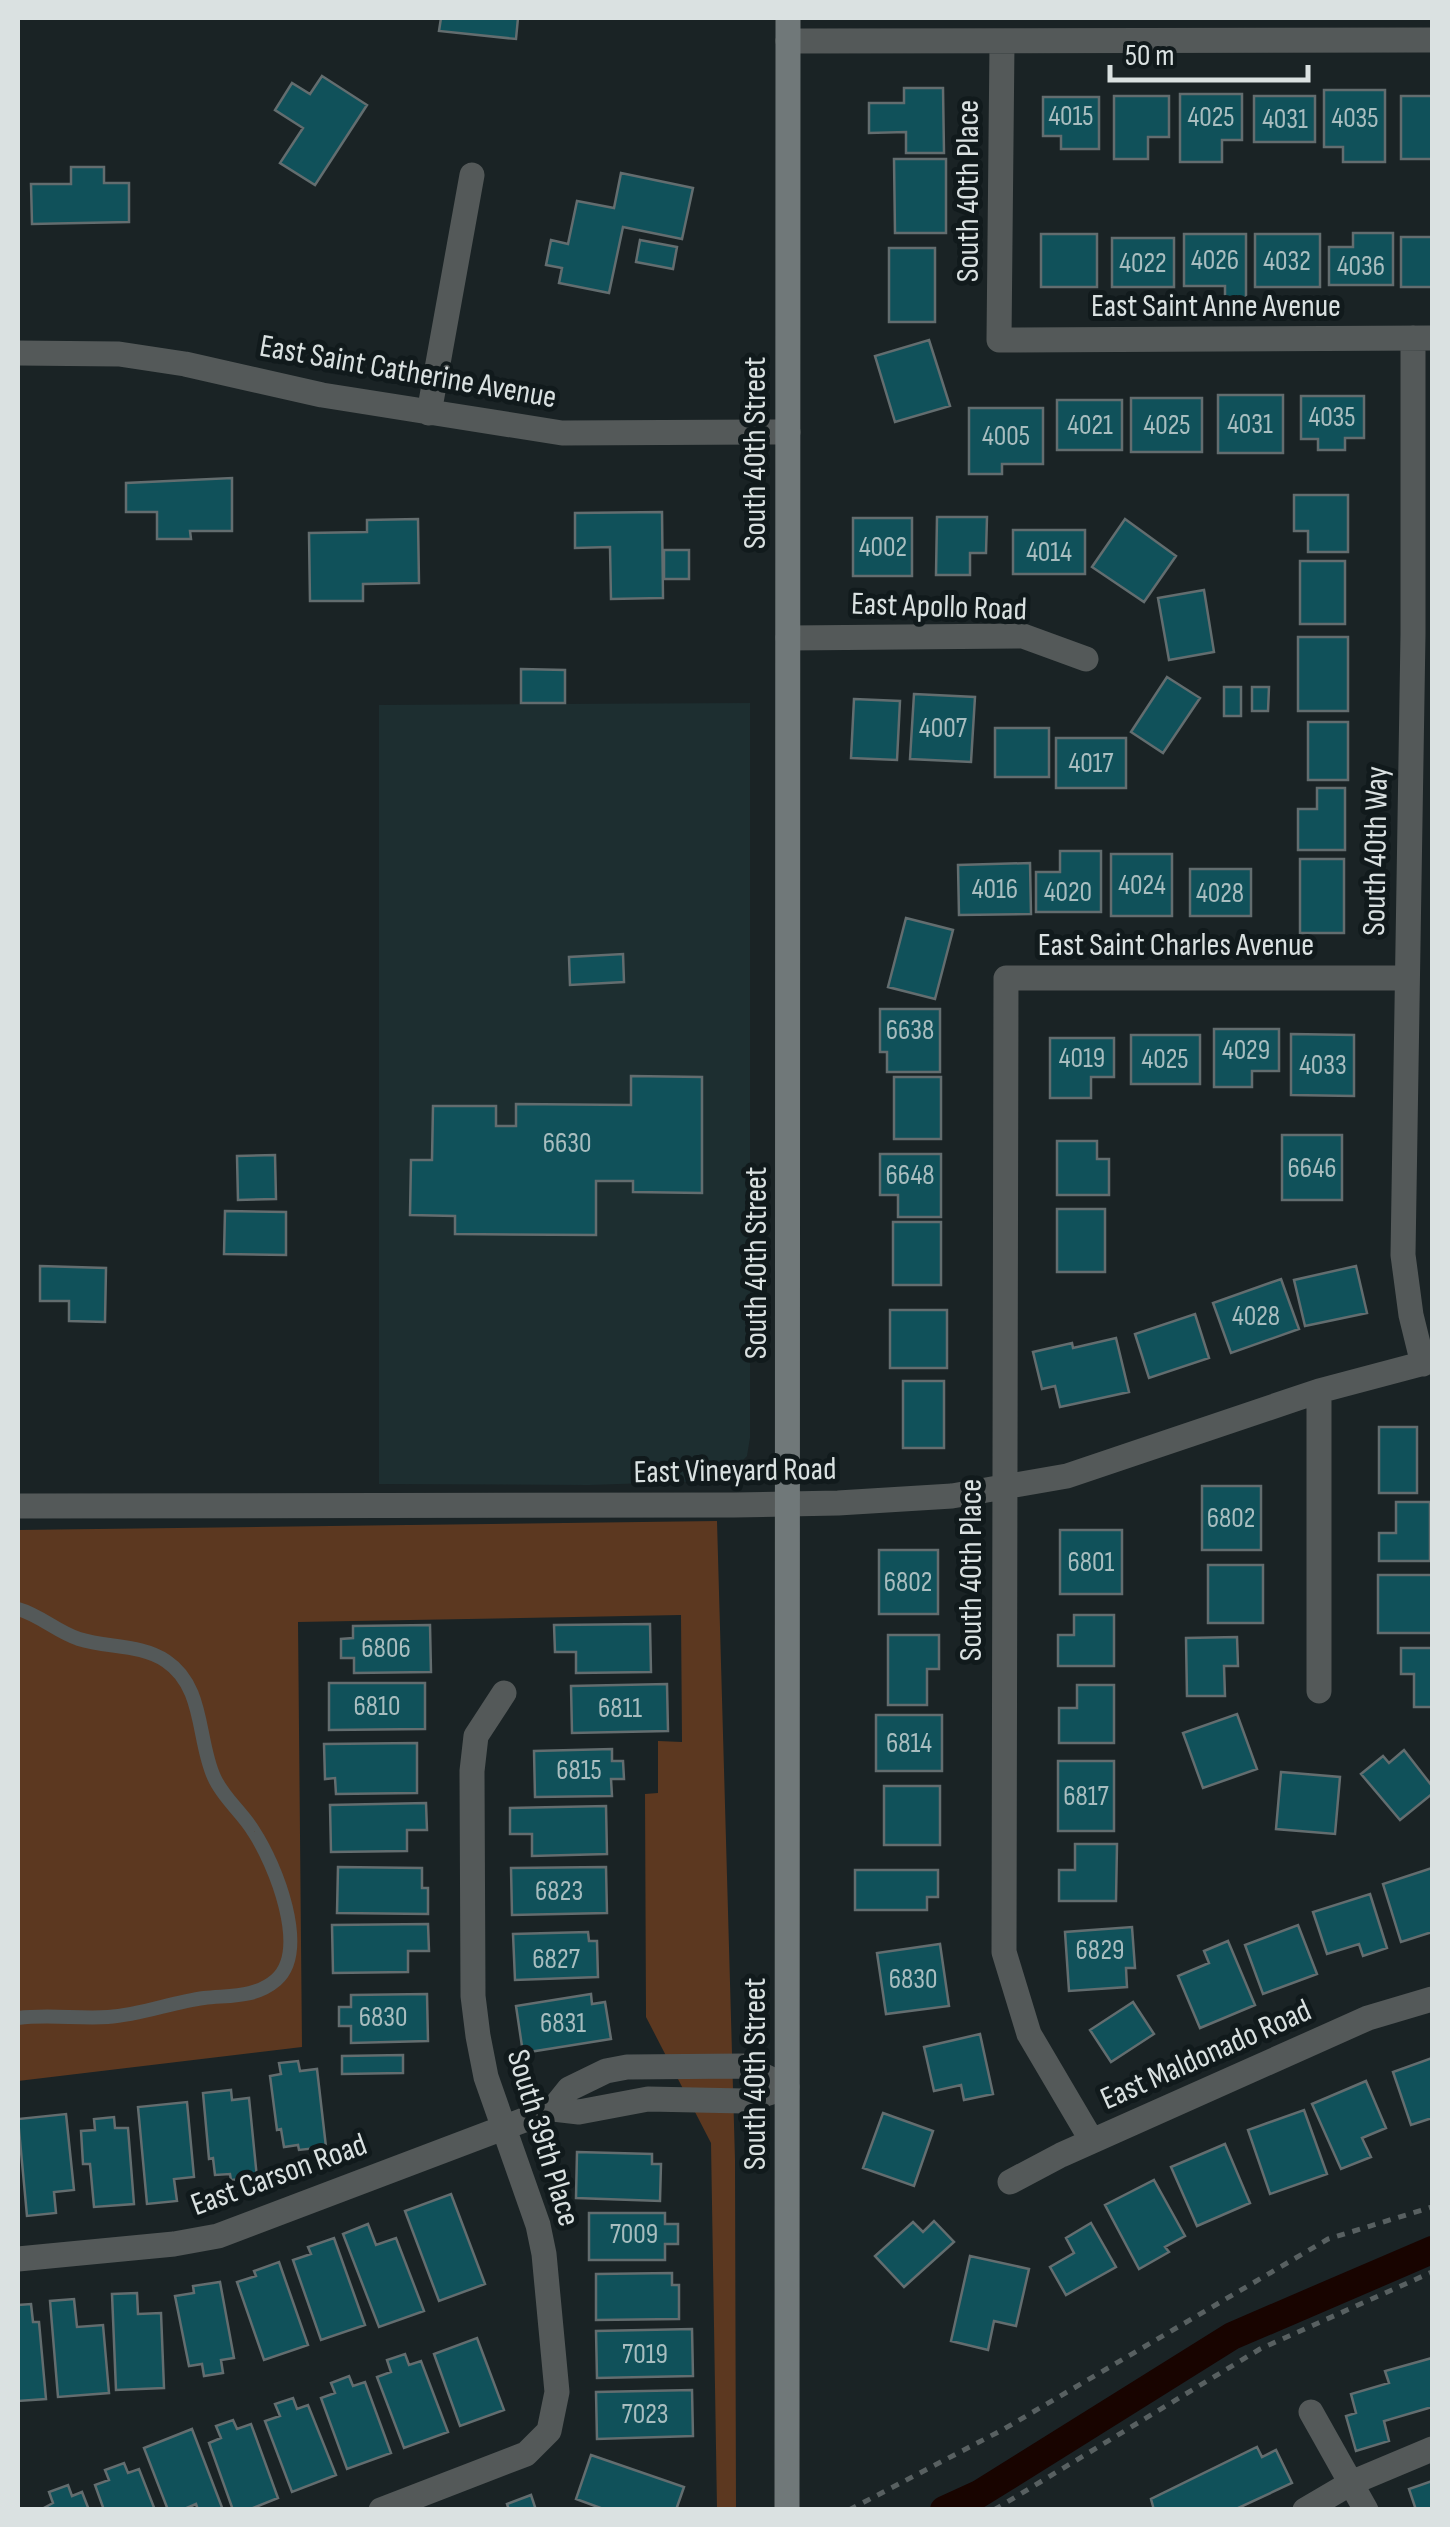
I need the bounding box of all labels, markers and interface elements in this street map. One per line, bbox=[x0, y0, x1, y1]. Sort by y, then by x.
scale bar bbox=[1110, 20, 1308, 82]
text: 50 m bbox=[1125, 38, 1174, 74]
street label: South 40th Place bbox=[949, 100, 988, 282]
house number: 4015 bbox=[1048, 100, 1094, 133]
house number: 4025 bbox=[1188, 101, 1234, 134]
house number: 4035 bbox=[1331, 102, 1379, 135]
house number: 4031 bbox=[1262, 103, 1308, 136]
house number: 4026 bbox=[1191, 244, 1239, 277]
house number: 4032 bbox=[1263, 245, 1311, 278]
house number: 4022 bbox=[1119, 247, 1167, 280]
house number: 4036 bbox=[1337, 250, 1385, 283]
street label: East Saint Anne Avenue bbox=[1091, 287, 1341, 326]
street label: East Saint Catherine Avenue bbox=[257, 327, 559, 417]
street label: South 40th Street bbox=[736, 357, 775, 549]
house number: 4035 bbox=[1308, 401, 1356, 434]
house number: 4031 bbox=[1227, 408, 1273, 441]
house number: 4021 bbox=[1067, 409, 1113, 442]
house number: 4025 bbox=[1144, 409, 1190, 442]
house number: 4005 bbox=[982, 420, 1030, 453]
house number: 4002 bbox=[859, 531, 907, 564]
house number: 4014 bbox=[1026, 536, 1072, 569]
street label: East Apollo Road bbox=[850, 584, 1028, 630]
house number: 4007 bbox=[919, 712, 967, 745]
house number: 4017 bbox=[1068, 747, 1114, 780]
street label: South 40th Way bbox=[1355, 766, 1397, 936]
house number: 4024 bbox=[1118, 869, 1166, 902]
house number: 4016 bbox=[972, 873, 1018, 906]
house number: 4020 bbox=[1044, 876, 1092, 909]
house number: 4028 bbox=[1196, 877, 1244, 910]
street label: East Saint Charles Avenue bbox=[1038, 926, 1314, 965]
house number: 6638 bbox=[886, 1014, 934, 1047]
house number: 4029 bbox=[1222, 1034, 1270, 1067]
house number: 4019 bbox=[1059, 1042, 1105, 1075]
house number: 4025 bbox=[1142, 1043, 1188, 1076]
house number: 4033 bbox=[1299, 1049, 1347, 1082]
house number: 6630 bbox=[543, 1127, 591, 1160]
house number: 6646 bbox=[1288, 1152, 1336, 1185]
house number: 6648 bbox=[885, 1159, 935, 1192]
street label: South 40th Street bbox=[737, 1167, 776, 1359]
house number: 4028 bbox=[1232, 1300, 1280, 1333]
street label: East Vineyard Road bbox=[633, 1450, 837, 1492]
street label: South 40th Place bbox=[952, 1479, 991, 1661]
house number: 6802 bbox=[1207, 1502, 1255, 1535]
house number: 6801 bbox=[1068, 1546, 1115, 1579]
house number: 6802 bbox=[884, 1566, 932, 1599]
house number: 6806 bbox=[361, 1632, 411, 1665]
house number: 6810 bbox=[354, 1690, 400, 1723]
house number: 6811 bbox=[598, 1692, 642, 1725]
house number: 6814 bbox=[886, 1727, 932, 1760]
house number: 6815 bbox=[556, 1754, 602, 1787]
house number: 6817 bbox=[1063, 1780, 1109, 1813]
house number: 6823 bbox=[535, 1875, 583, 1908]
house number: 6829 bbox=[1076, 1934, 1124, 1967]
house number: 6827 bbox=[532, 1943, 580, 1976]
house number: 6830 bbox=[889, 1963, 937, 1996]
street label: South 40th Street bbox=[736, 1978, 775, 2170]
street label: East Maldonado Road bbox=[1095, 1991, 1317, 2119]
house number: 6830 bbox=[359, 2001, 407, 2034]
house number: 6831 bbox=[540, 2007, 586, 2040]
street label: South 39th Place bbox=[498, 2045, 588, 2231]
street label: East Carson Road bbox=[186, 2125, 372, 2225]
house number: 7009 bbox=[610, 2218, 658, 2251]
house number: 7019 bbox=[622, 2338, 668, 2371]
house number: 7023 bbox=[622, 2398, 668, 2431]

